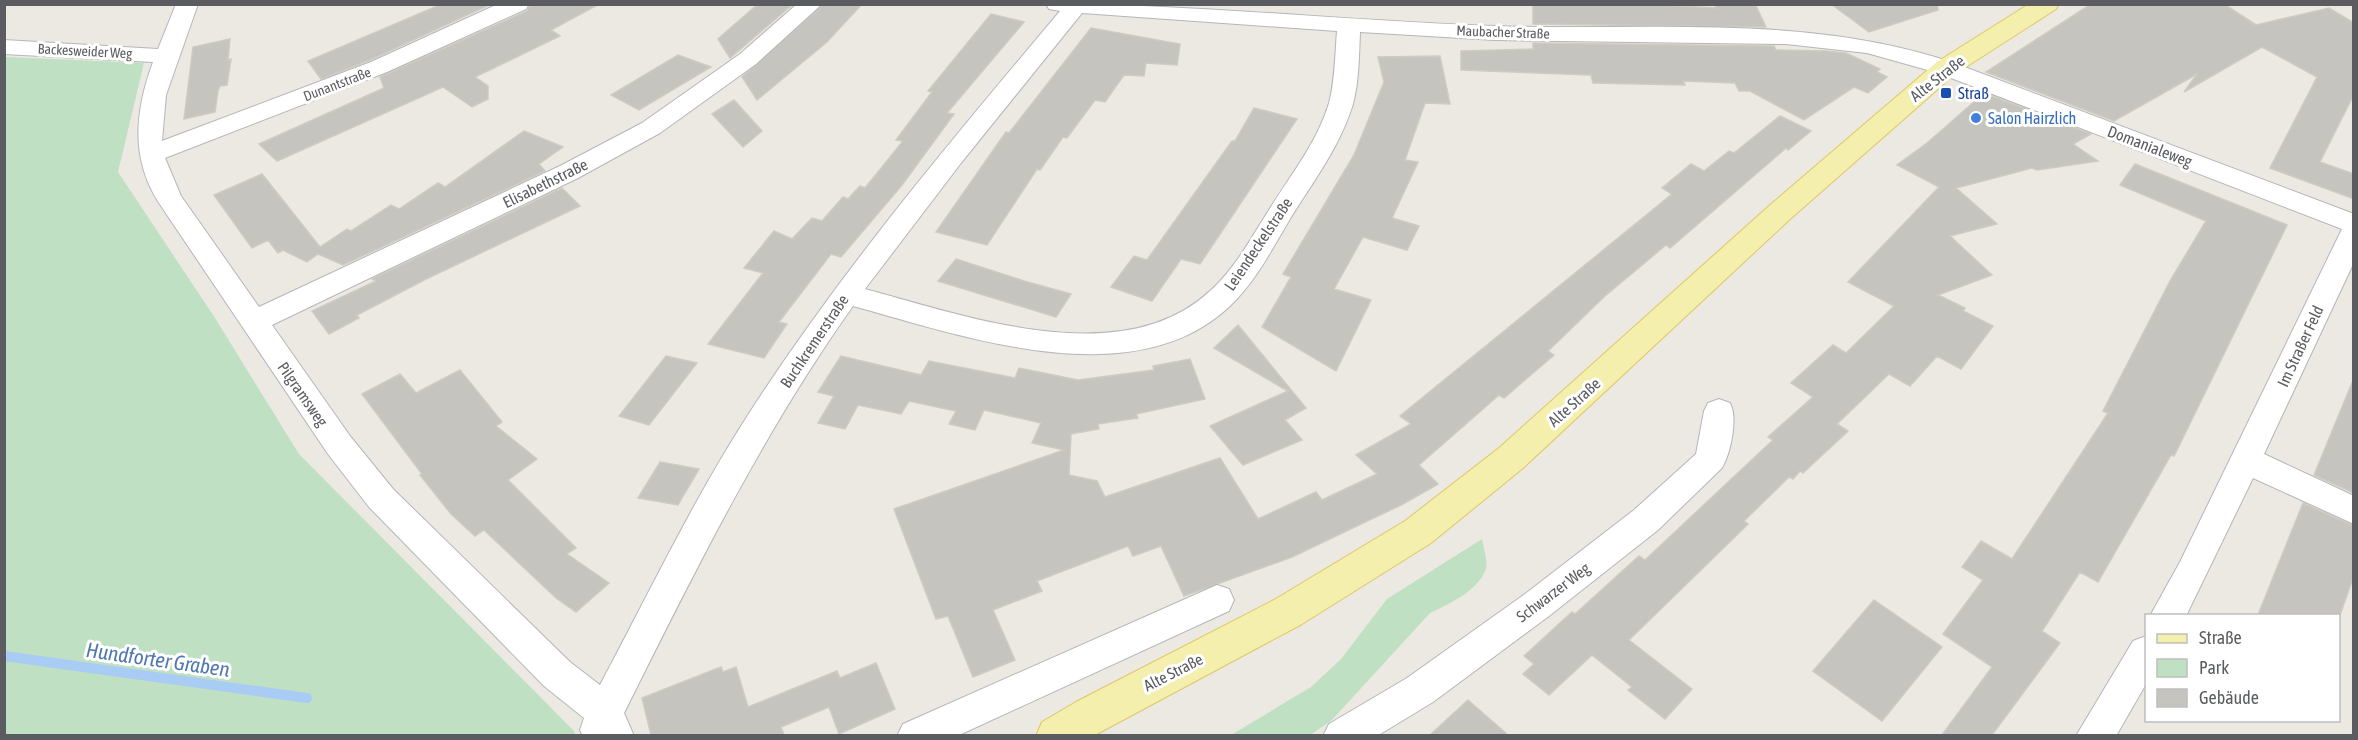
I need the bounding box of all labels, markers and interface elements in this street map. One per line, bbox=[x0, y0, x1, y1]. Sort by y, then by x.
street label: Maubacher Straße bbox=[1456, 22, 1550, 42]
street label: Backesweider Weg bbox=[37, 41, 133, 61]
street label: Alte Straße bbox=[1906, 51, 1968, 105]
street label: Dunantstraße bbox=[301, 64, 373, 104]
place label: Straß bbox=[1958, 84, 1989, 102]
marker: Straß bbox=[1939, 86, 1953, 100]
place label: Salon Hairzlich bbox=[1988, 109, 2076, 127]
marker: Salon Hairzlich bbox=[1969, 111, 1983, 125]
street label: Domanialeweg bbox=[2105, 122, 2195, 171]
street label: Elisabethstraße bbox=[500, 155, 590, 211]
street label: Leiendeckelstraße bbox=[1220, 194, 1296, 294]
street label: Buchkremerstraße bbox=[776, 291, 852, 391]
street label: Im Straßer Feld bbox=[2273, 302, 2327, 390]
street label: Pilgramsweg bbox=[273, 358, 332, 430]
street label: Alte Straße bbox=[1544, 374, 1604, 430]
street label: Schwarzer Weg bbox=[1513, 559, 1594, 626]
legend bbox=[2145, 614, 2340, 722]
text: Straße bbox=[2199, 627, 2242, 648]
water label: Hundforter Graben bbox=[85, 637, 231, 681]
street label: Alte Straße bbox=[1140, 649, 1206, 695]
text: Park bbox=[2199, 657, 2229, 678]
text: Gebäude bbox=[2199, 687, 2259, 708]

